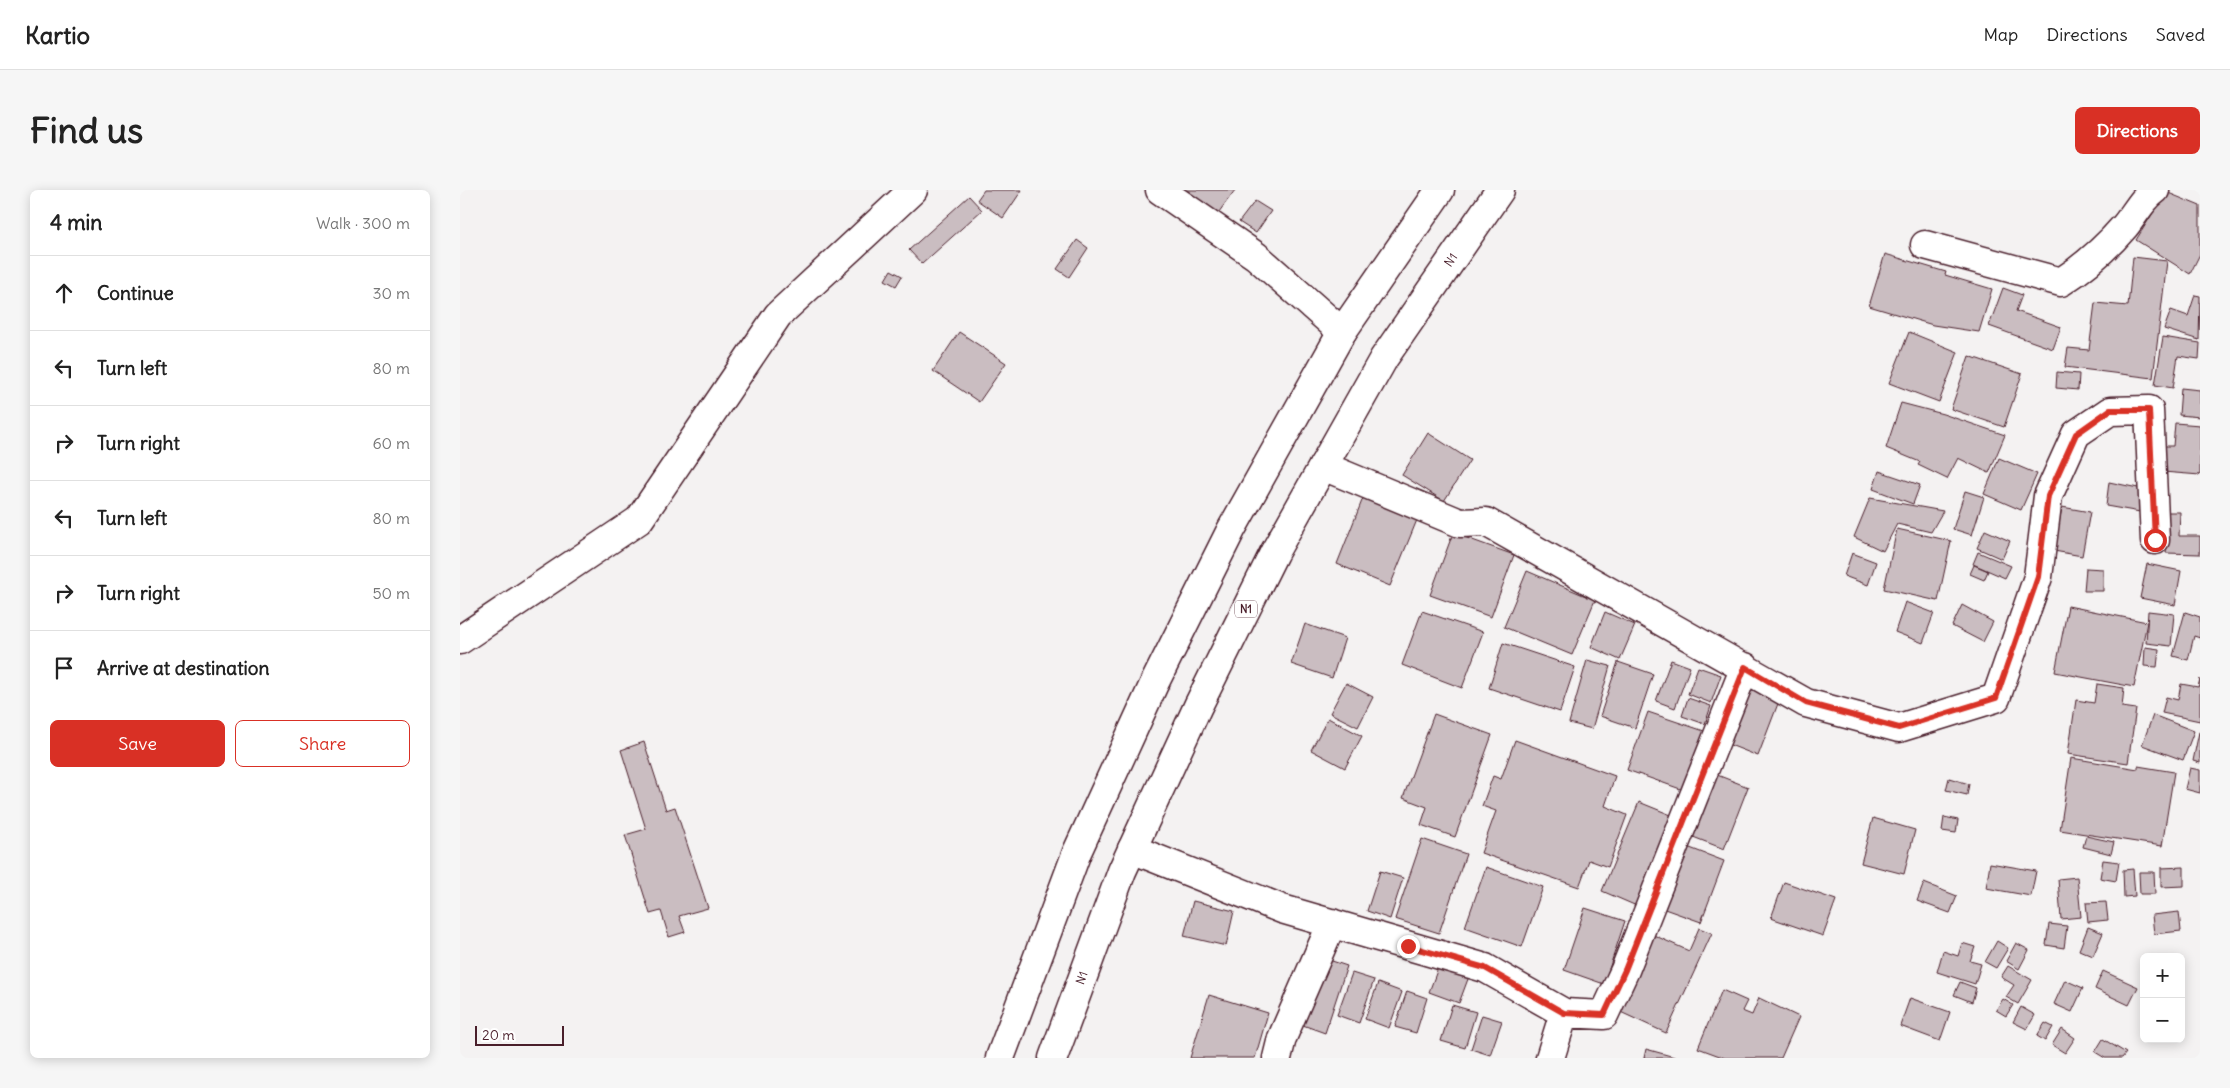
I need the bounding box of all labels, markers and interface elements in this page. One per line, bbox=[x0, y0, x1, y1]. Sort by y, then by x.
text: Kartio bbox=[25, 20, 90, 50]
text: Map bbox=[1983, 23, 2018, 46]
text: Directions bbox=[2046, 23, 2128, 46]
text: Saved bbox=[2156, 23, 2205, 46]
button: Directions bbox=[2075, 107, 2200, 154]
text: Find us bbox=[30, 108, 143, 152]
text: 4 min bbox=[50, 209, 102, 236]
text: Walk · 300 m bbox=[316, 213, 410, 233]
street label: N1 bbox=[1441, 250, 1460, 269]
icon: ahead bbox=[50, 279, 78, 307]
text: Continue bbox=[97, 281, 174, 305]
text: 30 m bbox=[373, 283, 410, 303]
icon: left bbox=[50, 354, 78, 382]
text: Turn left bbox=[97, 356, 167, 380]
text: 80 m bbox=[372, 358, 410, 378]
icon: right bbox=[50, 429, 78, 457]
text: Turn right bbox=[97, 431, 180, 455]
text: 60 m bbox=[372, 433, 410, 453]
icon: left bbox=[50, 504, 78, 532]
text: Turn left bbox=[97, 506, 167, 530]
text: 80 m bbox=[372, 508, 410, 528]
route start bbox=[2144, 529, 2167, 552]
icon: right bbox=[50, 579, 78, 607]
text: Turn right bbox=[97, 581, 180, 605]
text: 50 m bbox=[372, 583, 410, 603]
road number: N1 bbox=[1235, 600, 1257, 618]
icon: arrive bbox=[50, 654, 78, 682]
text: Arrive at destination bbox=[97, 656, 270, 680]
button: Save bbox=[50, 720, 225, 767]
button: Share bbox=[235, 720, 410, 767]
route end bbox=[1397, 935, 1420, 958]
map controls bbox=[2140, 953, 2185, 1043]
button: + bbox=[2140, 953, 2185, 998]
street label: N1 bbox=[1072, 969, 1091, 987]
button: − bbox=[2140, 998, 2185, 1043]
scale bar bbox=[475, 1023, 564, 1046]
text: 20 m bbox=[482, 1026, 515, 1044]

